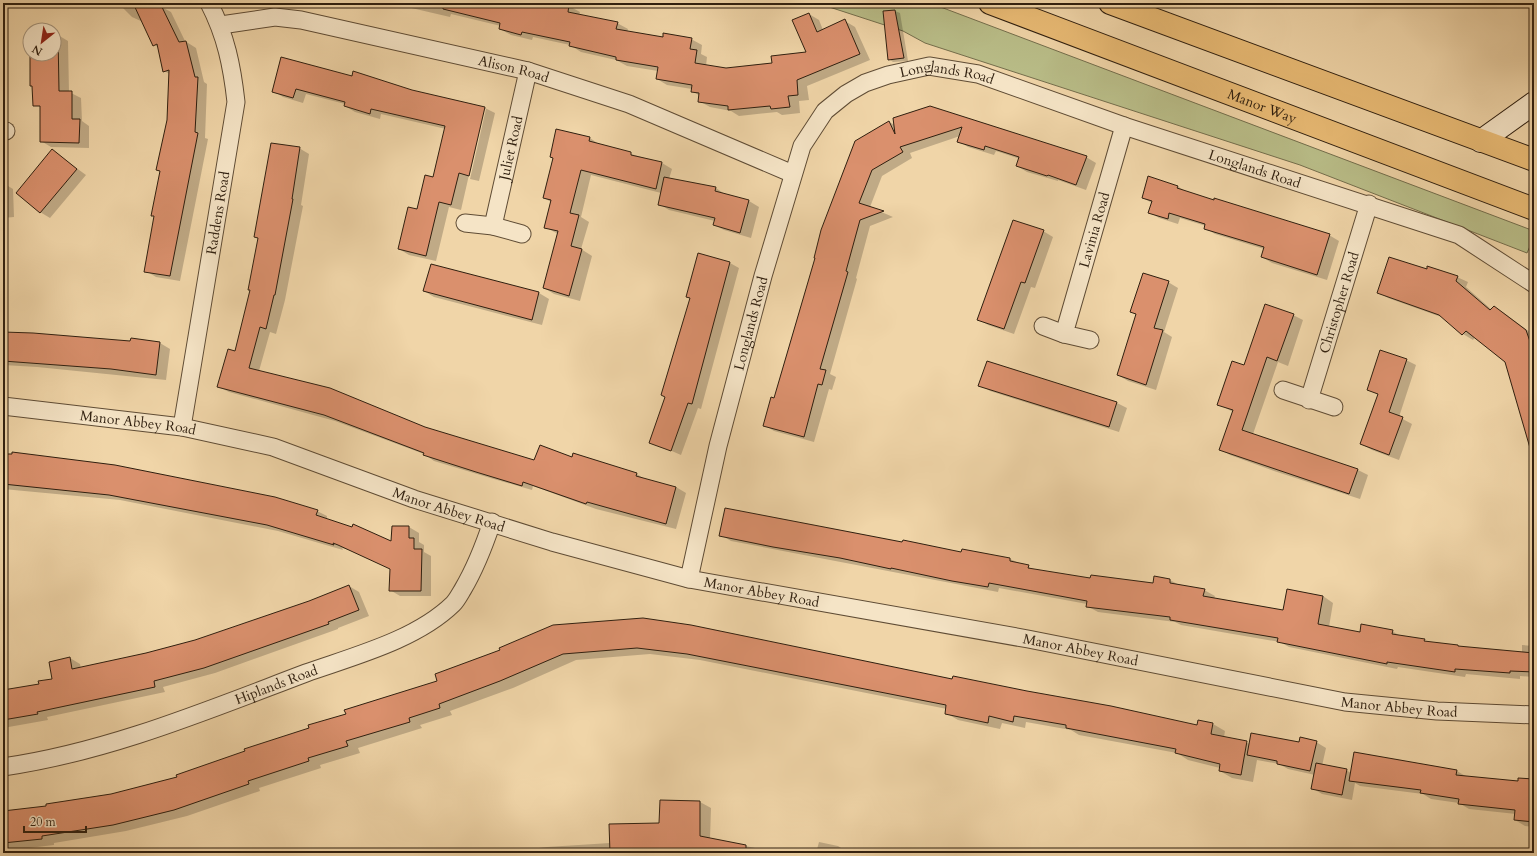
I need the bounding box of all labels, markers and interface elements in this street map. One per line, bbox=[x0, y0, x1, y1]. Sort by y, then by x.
north arrow bbox=[22, 22, 62, 62]
text: N bbox=[29, 41, 45, 59]
street label: Alison Road bbox=[476, 51, 552, 87]
street label: Longlands Road bbox=[898, 57, 997, 89]
street label: Manor Way bbox=[1225, 85, 1300, 128]
street label: Juliet Road bbox=[494, 114, 528, 184]
street label: Longlands Road bbox=[1206, 145, 1304, 193]
street label: Raddens Road bbox=[202, 169, 234, 256]
street label: Lavinia Road bbox=[1075, 189, 1115, 270]
street label: Christopher Road bbox=[1315, 249, 1364, 356]
street label: Longlands Road bbox=[729, 274, 773, 372]
street label: Manor Abbey Road bbox=[79, 406, 198, 440]
street label: Manor Abbey Road bbox=[390, 483, 508, 537]
street label: Manor Abbey Road bbox=[702, 573, 821, 612]
street label: Manor Abbey Road bbox=[1021, 629, 1140, 671]
street label: Hiplands Road bbox=[232, 660, 321, 709]
street label: Manor Abbey Road bbox=[1340, 693, 1458, 722]
scale bar bbox=[24, 808, 86, 834]
text: 20 m bbox=[30, 814, 57, 830]

